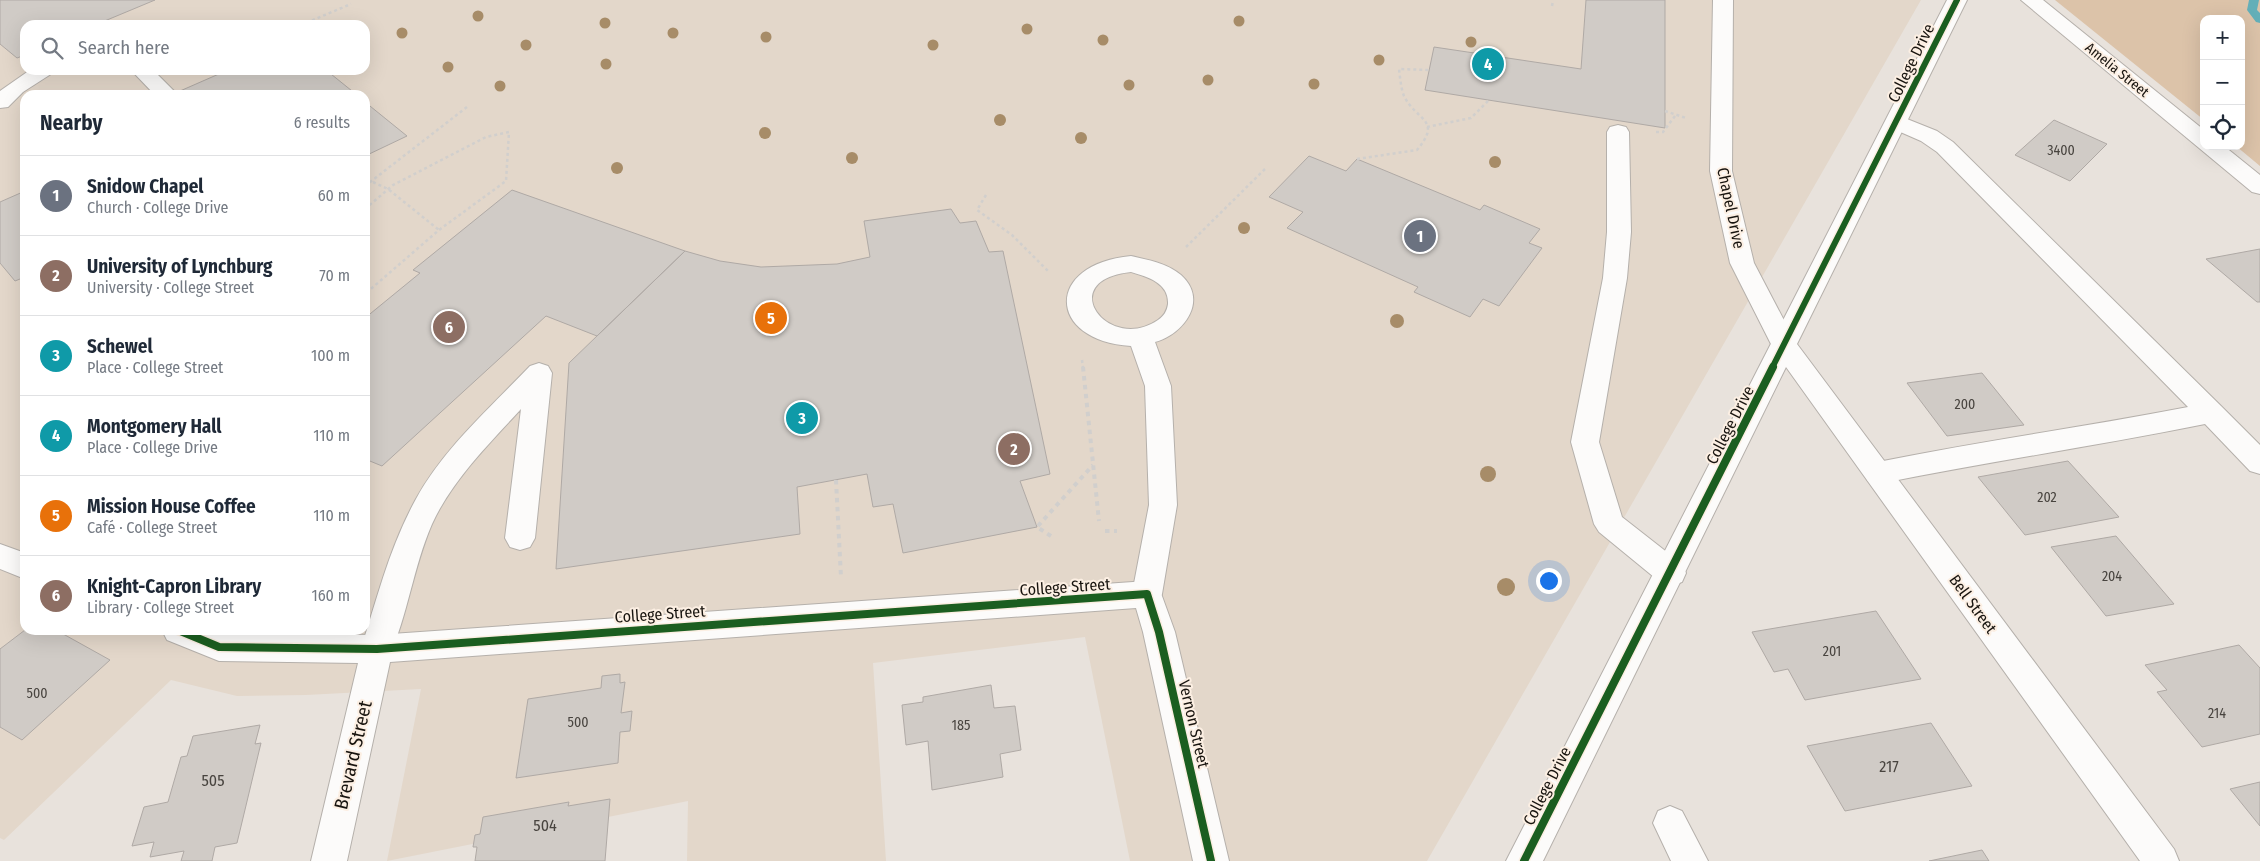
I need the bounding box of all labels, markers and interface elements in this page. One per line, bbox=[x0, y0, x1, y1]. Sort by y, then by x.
map controls bbox=[2200, 15, 2245, 150]
button: + bbox=[2200, 15, 2245, 60]
search box bbox=[20, 20, 370, 75]
street label: College Drive bbox=[1884, 20, 1938, 105]
icon: search bbox=[38, 34, 66, 62]
text: Search here bbox=[78, 36, 170, 59]
street label: Amelia Street bbox=[2082, 39, 2153, 101]
pin: 4 bbox=[1472, 45, 1504, 83]
button: − bbox=[2200, 60, 2245, 105]
button: locate bbox=[2200, 105, 2245, 150]
text: Nearby bbox=[40, 110, 102, 136]
text: 6 results bbox=[294, 113, 350, 132]
house number: 3400 bbox=[2047, 142, 2075, 159]
street label: Chapel Drive bbox=[1713, 166, 1749, 250]
text: Snidow Chapel bbox=[87, 175, 204, 198]
text: 1 bbox=[53, 186, 59, 205]
text: 60 m bbox=[318, 186, 350, 205]
text: Church · College Drive bbox=[87, 198, 228, 217]
pin: 1 bbox=[1404, 217, 1436, 255]
text: University of Lynchburg bbox=[87, 255, 273, 278]
text: 2 bbox=[52, 266, 60, 285]
text: 70 m bbox=[319, 266, 350, 285]
text: University · College Street bbox=[87, 278, 254, 297]
pin: 5 bbox=[755, 299, 787, 337]
pin: 6 bbox=[433, 308, 465, 346]
text: Schewel bbox=[87, 335, 153, 358]
text: 3 bbox=[52, 346, 60, 365]
text: 100 m bbox=[311, 346, 350, 365]
text: Place · College Street bbox=[87, 358, 223, 377]
street label: College Drive bbox=[1702, 383, 1758, 467]
house number: 200 bbox=[1955, 396, 1975, 413]
pin: 3 bbox=[786, 399, 818, 437]
text: Montgomery Hall bbox=[87, 415, 222, 438]
text: 4 bbox=[52, 426, 60, 445]
text: 110 m bbox=[313, 426, 350, 445]
pin: 2 bbox=[998, 430, 1030, 468]
text: Place · College Drive bbox=[87, 438, 218, 457]
house number: 202 bbox=[2037, 489, 2057, 506]
text: Mission House Coffee bbox=[87, 495, 256, 518]
text: 5 bbox=[52, 506, 60, 525]
text: 110 m bbox=[313, 506, 350, 525]
text: Café · College Street bbox=[87, 518, 217, 537]
your location bbox=[1536, 568, 1562, 594]
house number: 204 bbox=[2102, 568, 2122, 585]
street label: Bell Street bbox=[1945, 571, 2001, 638]
street label: College Street bbox=[1019, 574, 1112, 600]
text: Knight-Capron Library bbox=[87, 575, 261, 598]
text: 6 bbox=[52, 586, 60, 605]
text: 160 m bbox=[311, 586, 350, 605]
text: Library · College Street bbox=[87, 598, 234, 617]
street label: College Street bbox=[614, 601, 707, 627]
house number: 201 bbox=[1823, 643, 1841, 660]
street label: Vernon Street bbox=[1175, 678, 1214, 771]
house number: 500 bbox=[26, 685, 48, 702]
street label: Brevard Street bbox=[329, 698, 377, 812]
house number: 214 bbox=[2208, 705, 2226, 722]
house number: 500 bbox=[567, 714, 589, 731]
house number: 185 bbox=[952, 717, 970, 734]
street label: College Drive bbox=[1519, 744, 1575, 828]
house number: 217 bbox=[1879, 757, 1899, 776]
house number: 505 bbox=[201, 771, 225, 790]
house number: 504 bbox=[533, 816, 557, 835]

